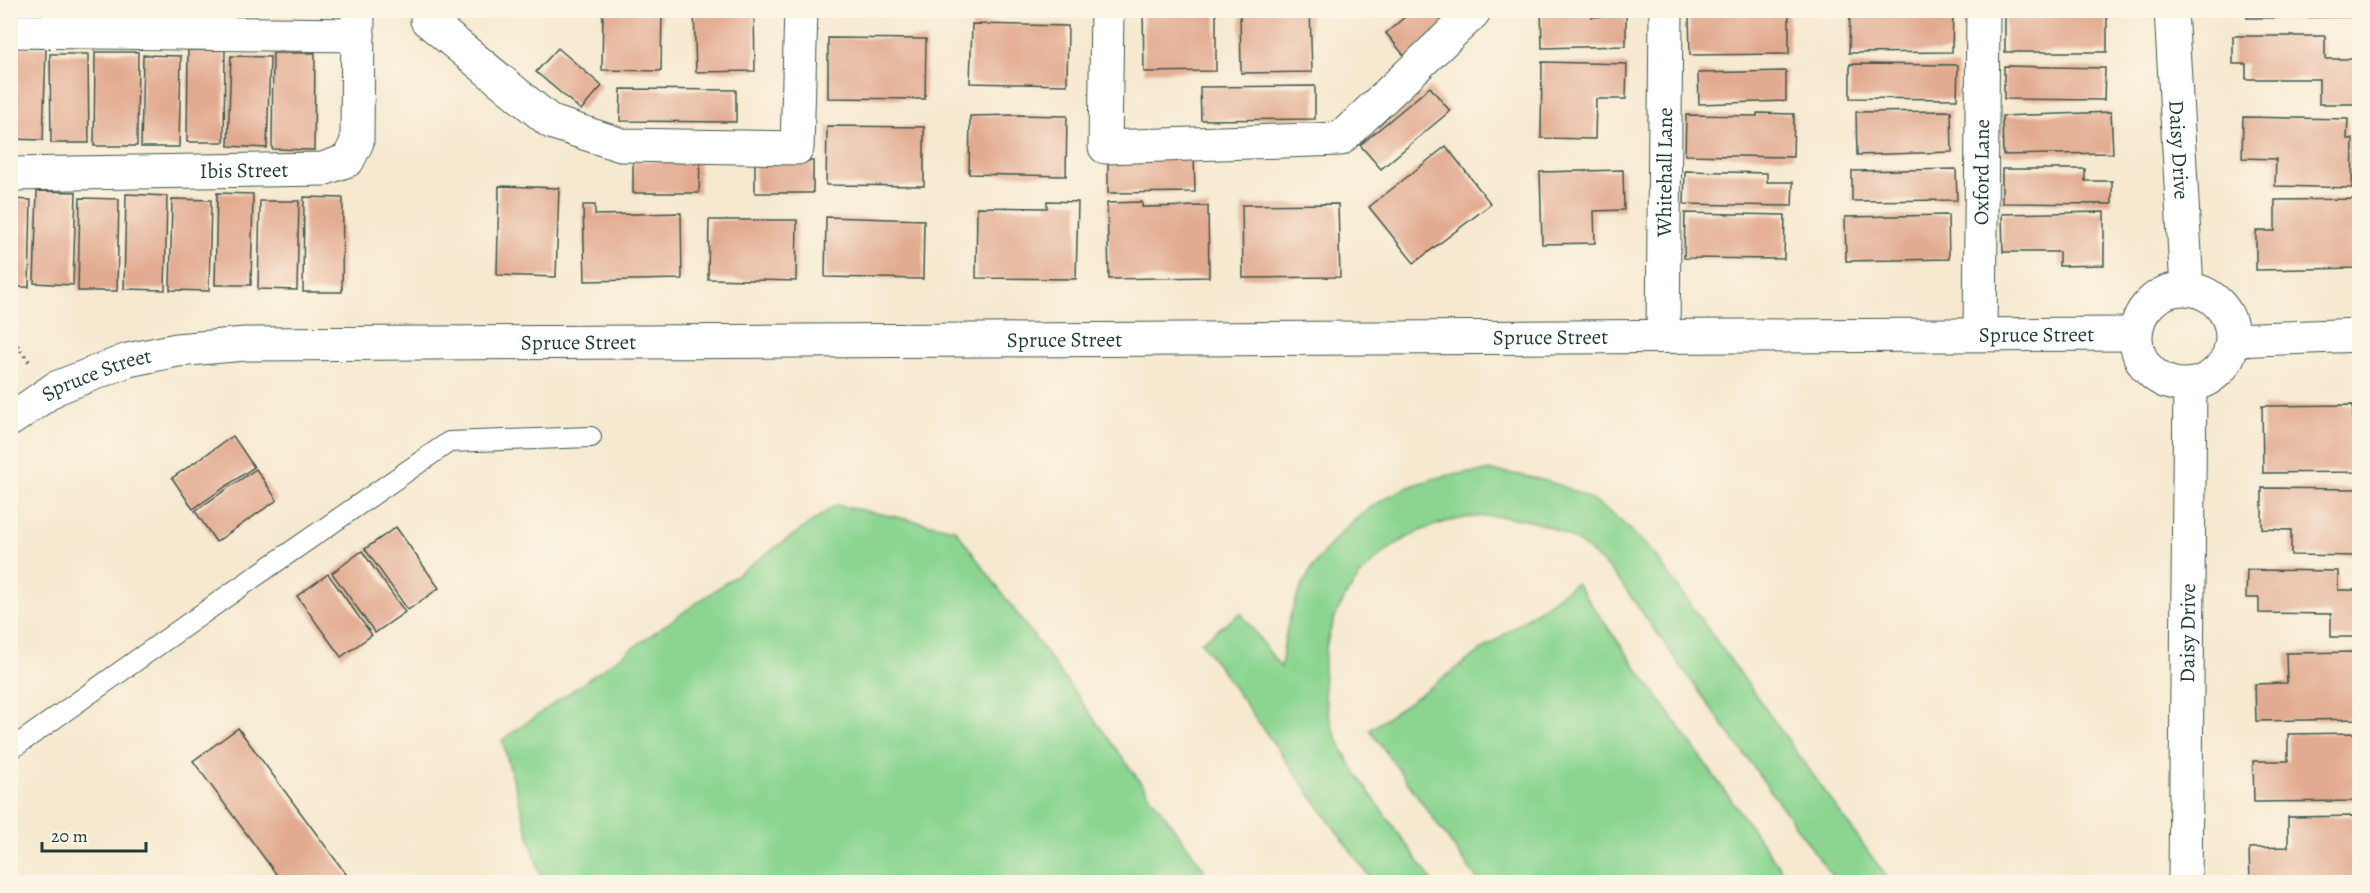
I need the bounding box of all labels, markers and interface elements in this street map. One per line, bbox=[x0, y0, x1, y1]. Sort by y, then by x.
street label: Daisy Drive bbox=[2162, 99, 2196, 200]
street label: Whitehall Lane bbox=[1650, 107, 1679, 238]
street label: Oxford Lane bbox=[1967, 119, 1996, 225]
street label: Ibis Street bbox=[199, 156, 289, 185]
street label: Spruce Street bbox=[1979, 320, 2094, 349]
street label: Spruce Street bbox=[1493, 323, 1608, 351]
street label: Spruce Street bbox=[1007, 325, 1122, 354]
street label: Spruce Street bbox=[521, 328, 636, 357]
street label: Spruce Street bbox=[36, 342, 154, 408]
street label: Daisy Drive bbox=[2173, 583, 2202, 683]
scale bar bbox=[42, 815, 146, 853]
text: 20 m bbox=[51, 824, 88, 848]

